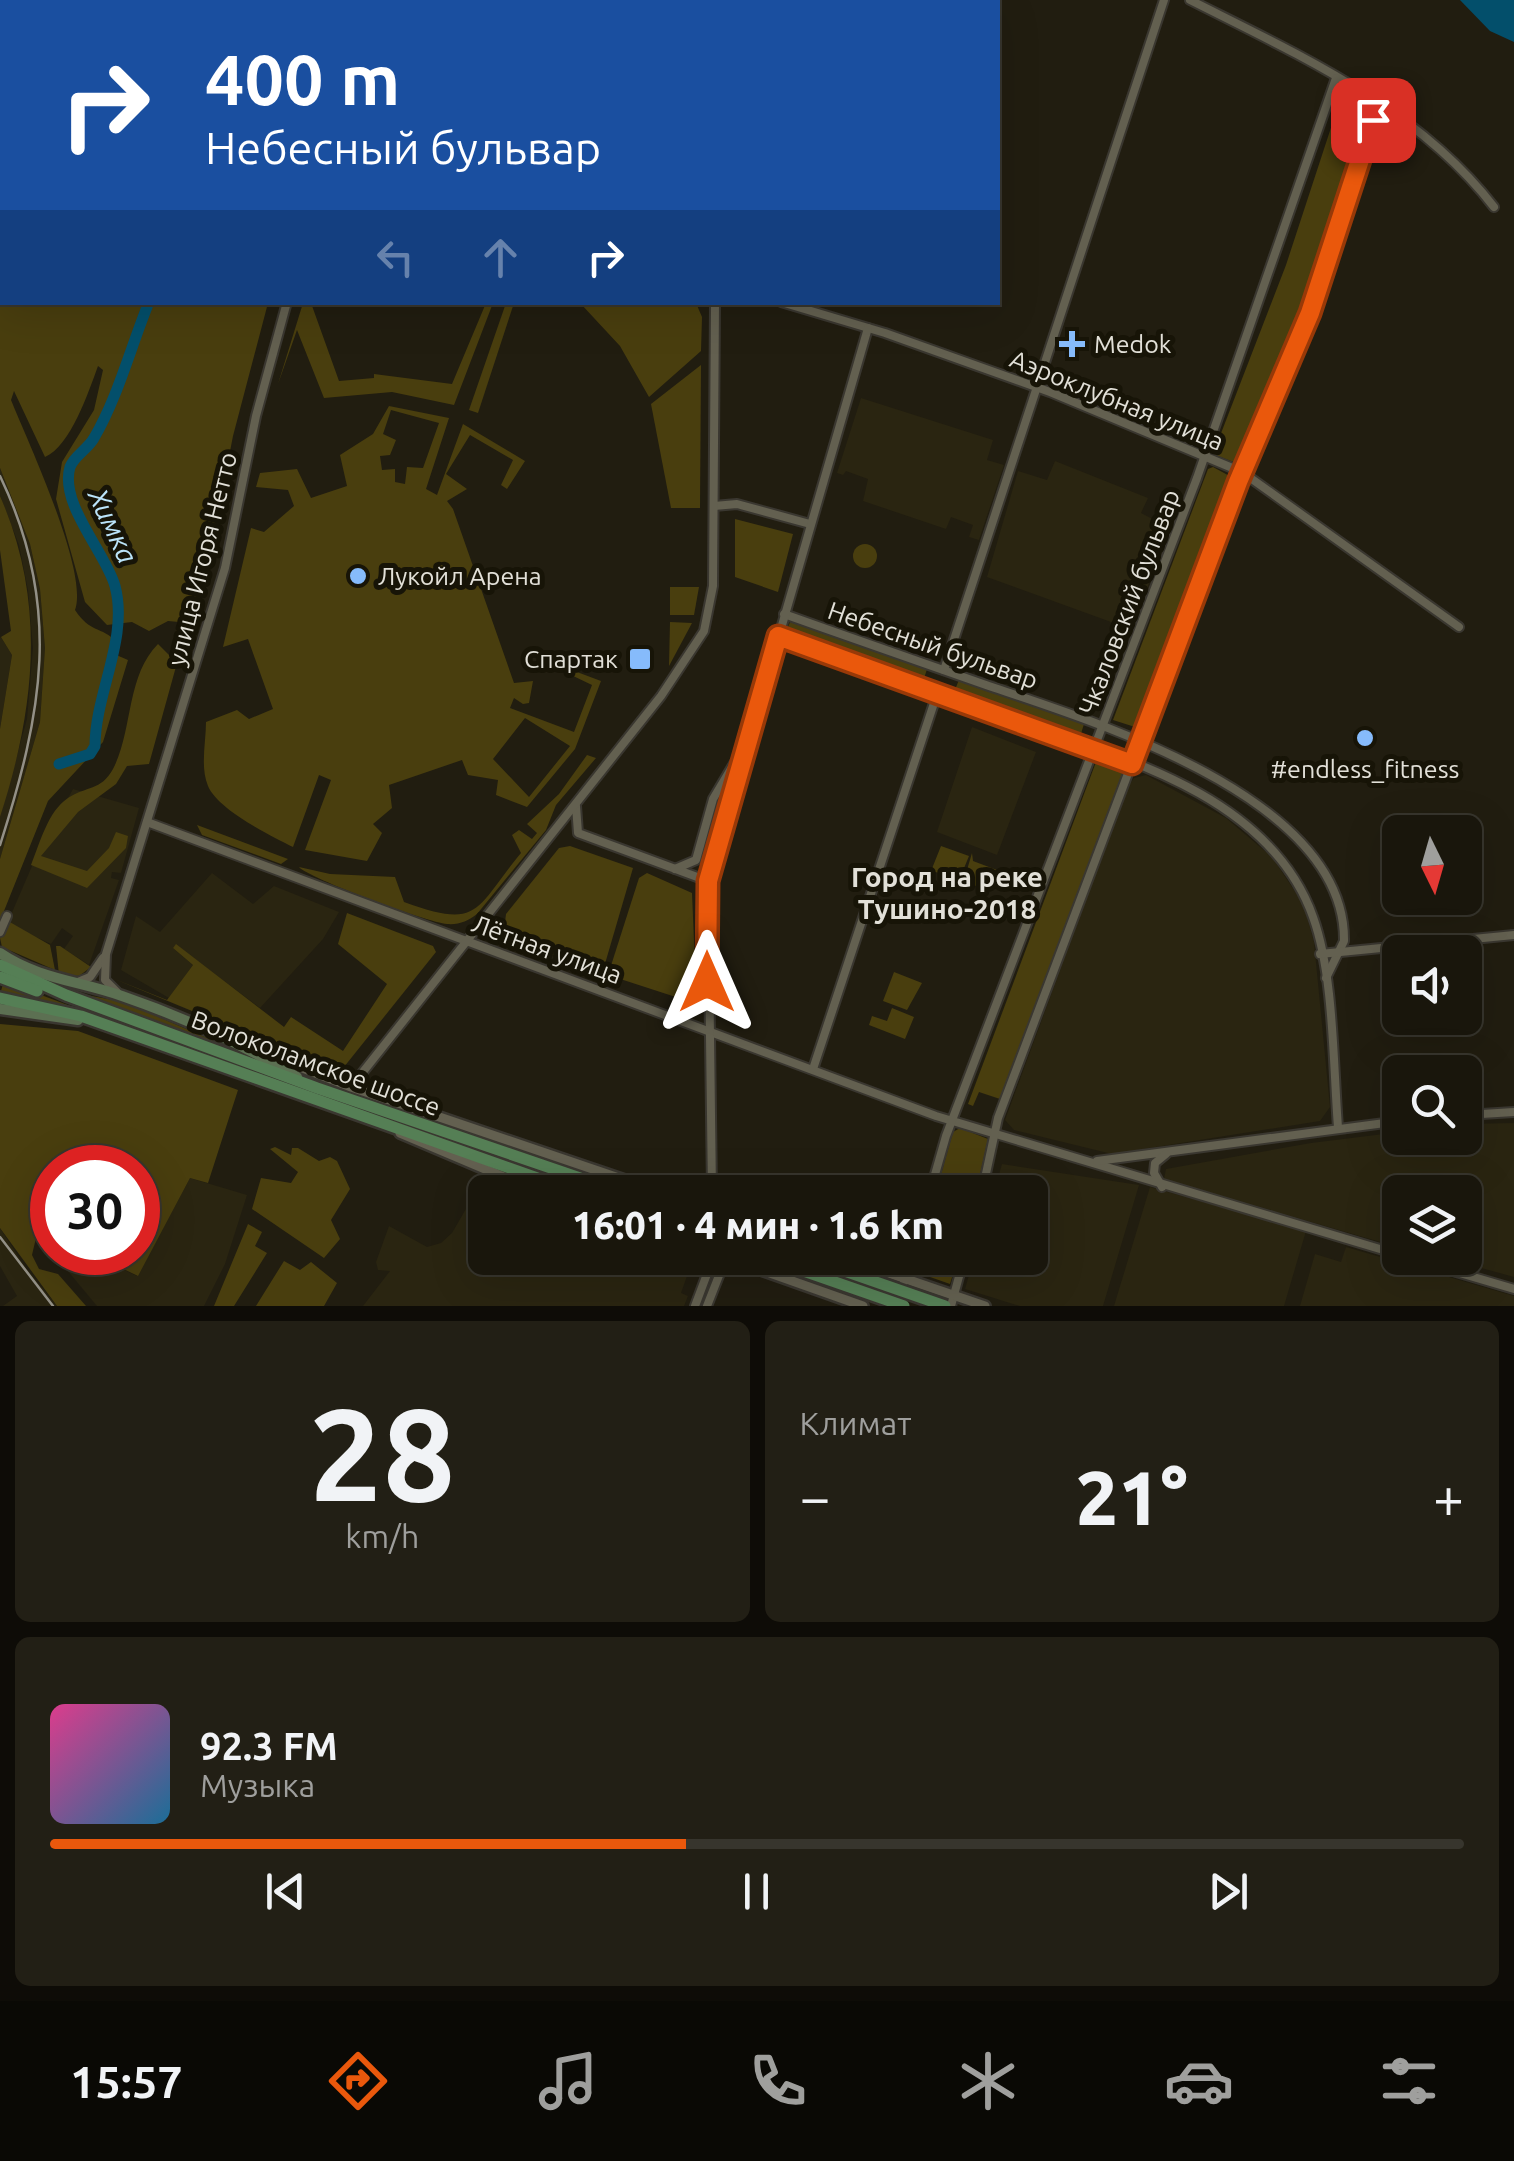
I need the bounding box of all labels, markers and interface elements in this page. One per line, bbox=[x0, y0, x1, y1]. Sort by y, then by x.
icon: right bbox=[40, 40, 170, 170]
text: 400 m bbox=[205, 40, 400, 118]
pin bbox=[1331, 78, 1416, 163]
icon: arrive bbox=[1346, 93, 1401, 148]
text: Небесный бульвар bbox=[205, 122, 601, 173]
icon: left bbox=[368, 230, 423, 285]
icon: ahead bbox=[473, 230, 528, 285]
icon: right bbox=[578, 230, 633, 285]
place label: Medok bbox=[1094, 330, 1172, 358]
marker: Medok bbox=[1059, 331, 1085, 357]
street label: Аэроклубная улица bbox=[1006, 344, 1228, 456]
street label: улица Игоря Нетто bbox=[162, 449, 242, 669]
water label: Химка bbox=[82, 482, 144, 568]
street label: Чкаловский бульвар bbox=[1073, 485, 1185, 719]
place label: Лукойл Арена bbox=[378, 562, 542, 590]
marker: Лукойл Арена bbox=[347, 565, 369, 587]
street label: Небесный бульвар bbox=[824, 596, 1042, 694]
place label: Спартак bbox=[524, 645, 618, 673]
marker: Спартак bbox=[627, 646, 653, 672]
marker: #endless_fitness bbox=[1354, 727, 1376, 749]
place label: #endless_fitness bbox=[1271, 755, 1459, 783]
north arrow bbox=[1382, 815, 1482, 915]
map controls bbox=[1382, 815, 1482, 1275]
district label: Город на реке Тушино-2018 bbox=[851, 861, 1043, 924]
street label: Лётная улица bbox=[468, 909, 626, 989]
position arrow bbox=[655, 930, 759, 1034]
button: sound bbox=[1382, 935, 1482, 1035]
street label: Волоколамское шоссе bbox=[188, 1005, 444, 1121]
button: search bbox=[1382, 1055, 1482, 1155]
speed limit sign: 30 bbox=[30, 1145, 160, 1275]
button: layers bbox=[1382, 1175, 1482, 1275]
text: 16:01 · 4 мин · 1.6 km bbox=[572, 1204, 944, 1246]
text: 28 bbox=[309, 1380, 456, 1526]
text: Климат bbox=[800, 1405, 911, 1441]
text: 21° bbox=[1076, 1455, 1188, 1539]
text: − bbox=[800, 1466, 831, 1527]
text: + bbox=[1433, 1466, 1464, 1527]
text: km/h bbox=[345, 1518, 419, 1554]
text: 92.3 FM bbox=[200, 1725, 338, 1767]
text: Музыка bbox=[200, 1767, 315, 1803]
icon: previous bbox=[258, 1864, 313, 1919]
icon: pause bbox=[729, 1864, 784, 1919]
icon: next bbox=[1201, 1864, 1256, 1919]
icon: directions bbox=[323, 2046, 393, 2116]
icon: music bbox=[533, 2046, 603, 2116]
icon: phone bbox=[743, 2046, 813, 2116]
icon: climate bbox=[953, 2046, 1023, 2116]
icon: car bbox=[1164, 2046, 1234, 2116]
icon: filters bbox=[1374, 2046, 1444, 2116]
text: 15:57 bbox=[70, 2056, 183, 2107]

